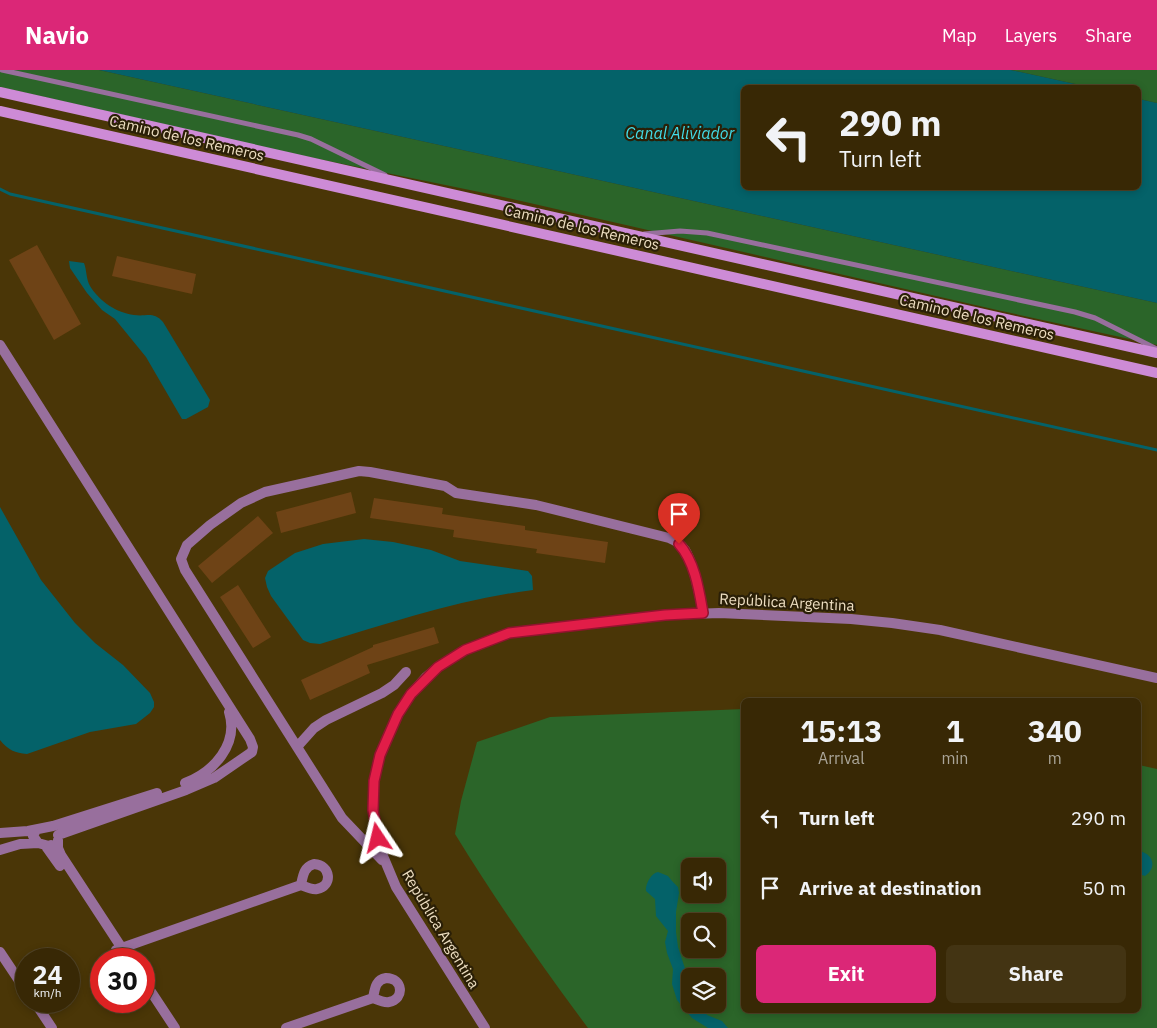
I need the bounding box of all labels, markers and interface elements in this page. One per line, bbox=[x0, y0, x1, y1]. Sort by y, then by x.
text: Navio bbox=[25, 19, 89, 51]
text: Map bbox=[942, 24, 977, 47]
text: Layers bbox=[1005, 24, 1057, 47]
text: Share bbox=[1085, 24, 1132, 47]
text: 290 m bbox=[839, 100, 942, 146]
icon: left bbox=[756, 105, 821, 170]
street label: Camino de los Remeros bbox=[108, 111, 266, 165]
water label: Canal Aliviador bbox=[626, 123, 736, 143]
text: Turn left bbox=[839, 144, 922, 173]
street label: Camino de los Remeros bbox=[503, 200, 661, 254]
street label: Camino de los Remeros bbox=[898, 290, 1056, 344]
pin bbox=[658, 493, 700, 544]
icon: arrive bbox=[665, 500, 693, 528]
street label: República Argentina bbox=[719, 589, 855, 615]
text: 15:13 bbox=[800, 711, 882, 750]
text: 1 bbox=[946, 711, 964, 750]
text: 340 bbox=[1028, 711, 1082, 750]
text: Arrival bbox=[818, 748, 865, 768]
text: min bbox=[941, 748, 968, 768]
text: m bbox=[1048, 748, 1062, 768]
icon: left bbox=[756, 804, 784, 832]
text: Turn left bbox=[799, 806, 875, 830]
text: 290 m bbox=[1071, 806, 1126, 830]
position arrow bbox=[351, 811, 403, 863]
map controls bbox=[681, 858, 726, 1013]
button: sound bbox=[681, 858, 726, 903]
street label: República Argentina bbox=[398, 866, 484, 992]
icon: arrive bbox=[756, 874, 784, 902]
text: Arrive at destination bbox=[799, 876, 982, 900]
text: 50 m bbox=[1082, 876, 1126, 900]
button: search bbox=[681, 913, 726, 958]
button: Exit bbox=[756, 945, 936, 1003]
button: Share bbox=[946, 945, 1126, 1003]
speed limit sign: 30 bbox=[90, 948, 155, 1013]
text: 24 bbox=[32, 958, 63, 991]
button: layers bbox=[681, 968, 726, 1013]
text: km/h bbox=[33, 985, 62, 1000]

